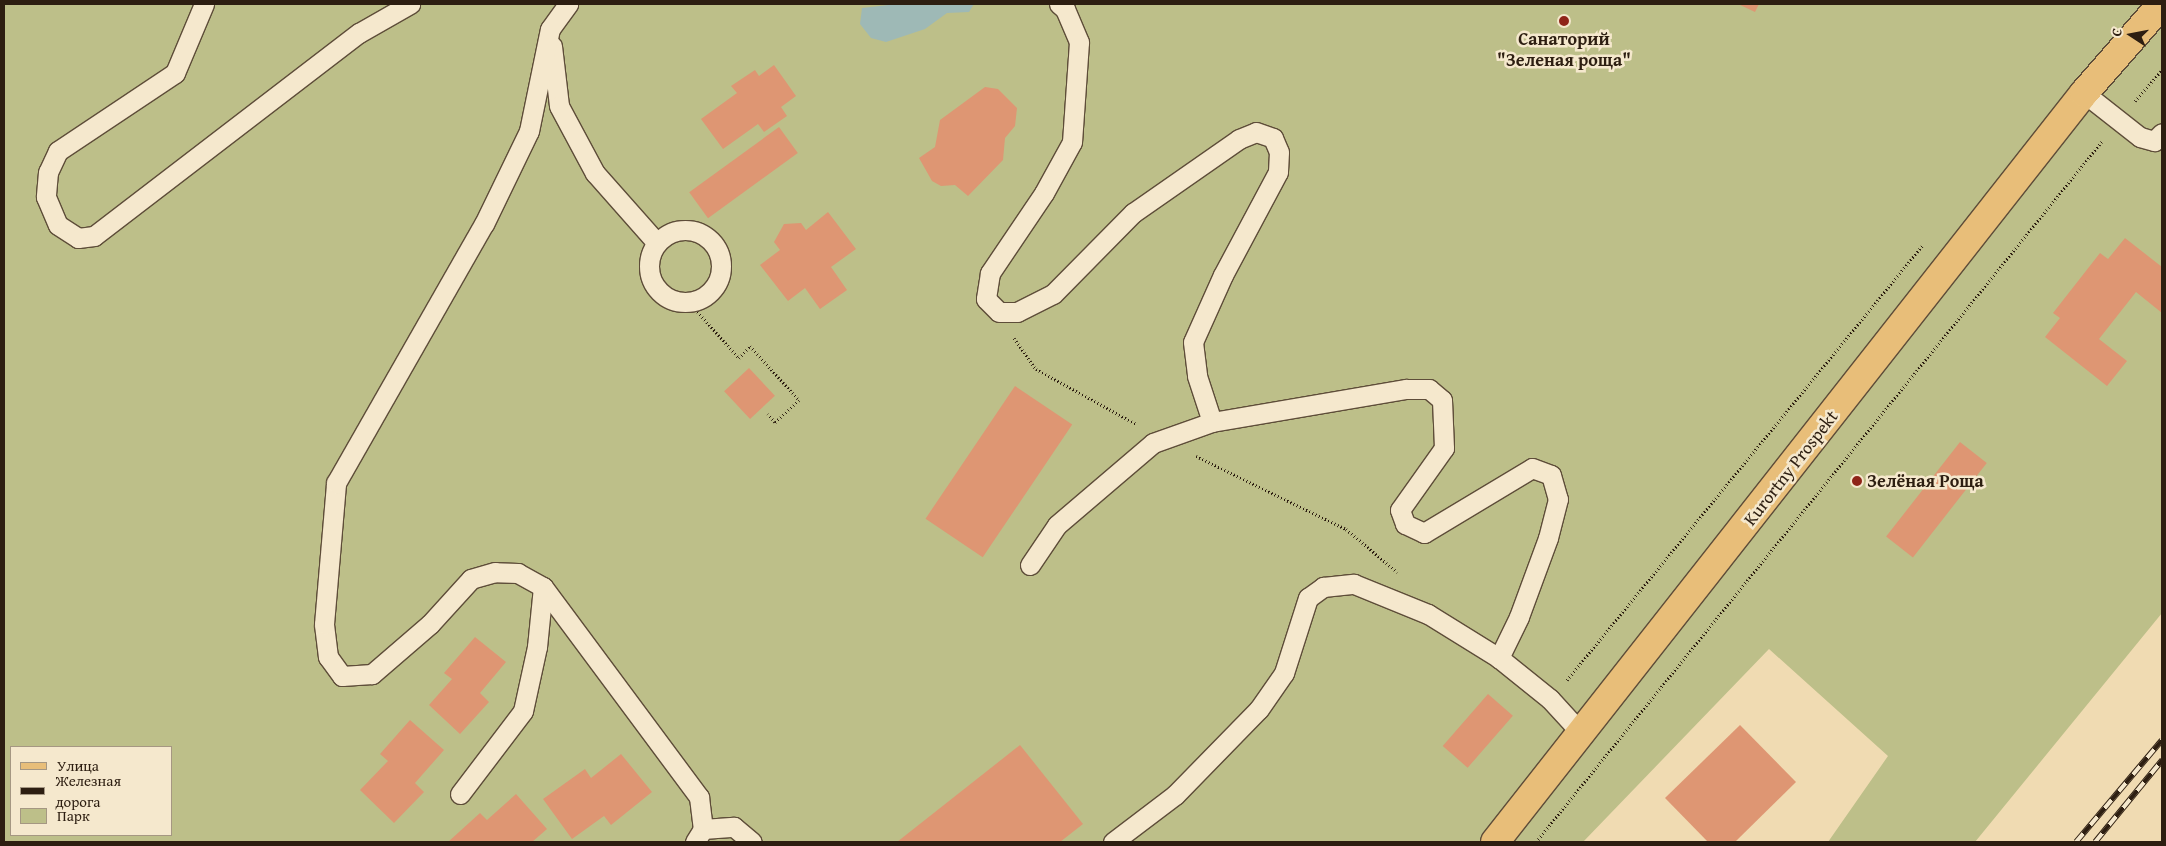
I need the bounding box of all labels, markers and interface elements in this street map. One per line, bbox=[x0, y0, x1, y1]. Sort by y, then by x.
north arrow bbox=[2106, 10, 2156, 60]
marker: Санаторий "Зеленая роща" bbox=[1558, 15, 1570, 27]
text: С bbox=[2106, 26, 2127, 38]
place label: Санаторий "Зеленая роща" bbox=[1497, 29, 1631, 72]
street label: Kurortny Prospekt bbox=[1739, 406, 1843, 530]
place label: Зелёная Роща bbox=[1867, 470, 1984, 492]
marker: Зелёная Роща bbox=[1851, 475, 1863, 487]
legend bbox=[10, 746, 172, 836]
text: Улица bbox=[57, 755, 99, 776]
text: Железная дорога bbox=[55, 770, 121, 812]
text: Парк bbox=[57, 805, 90, 826]

